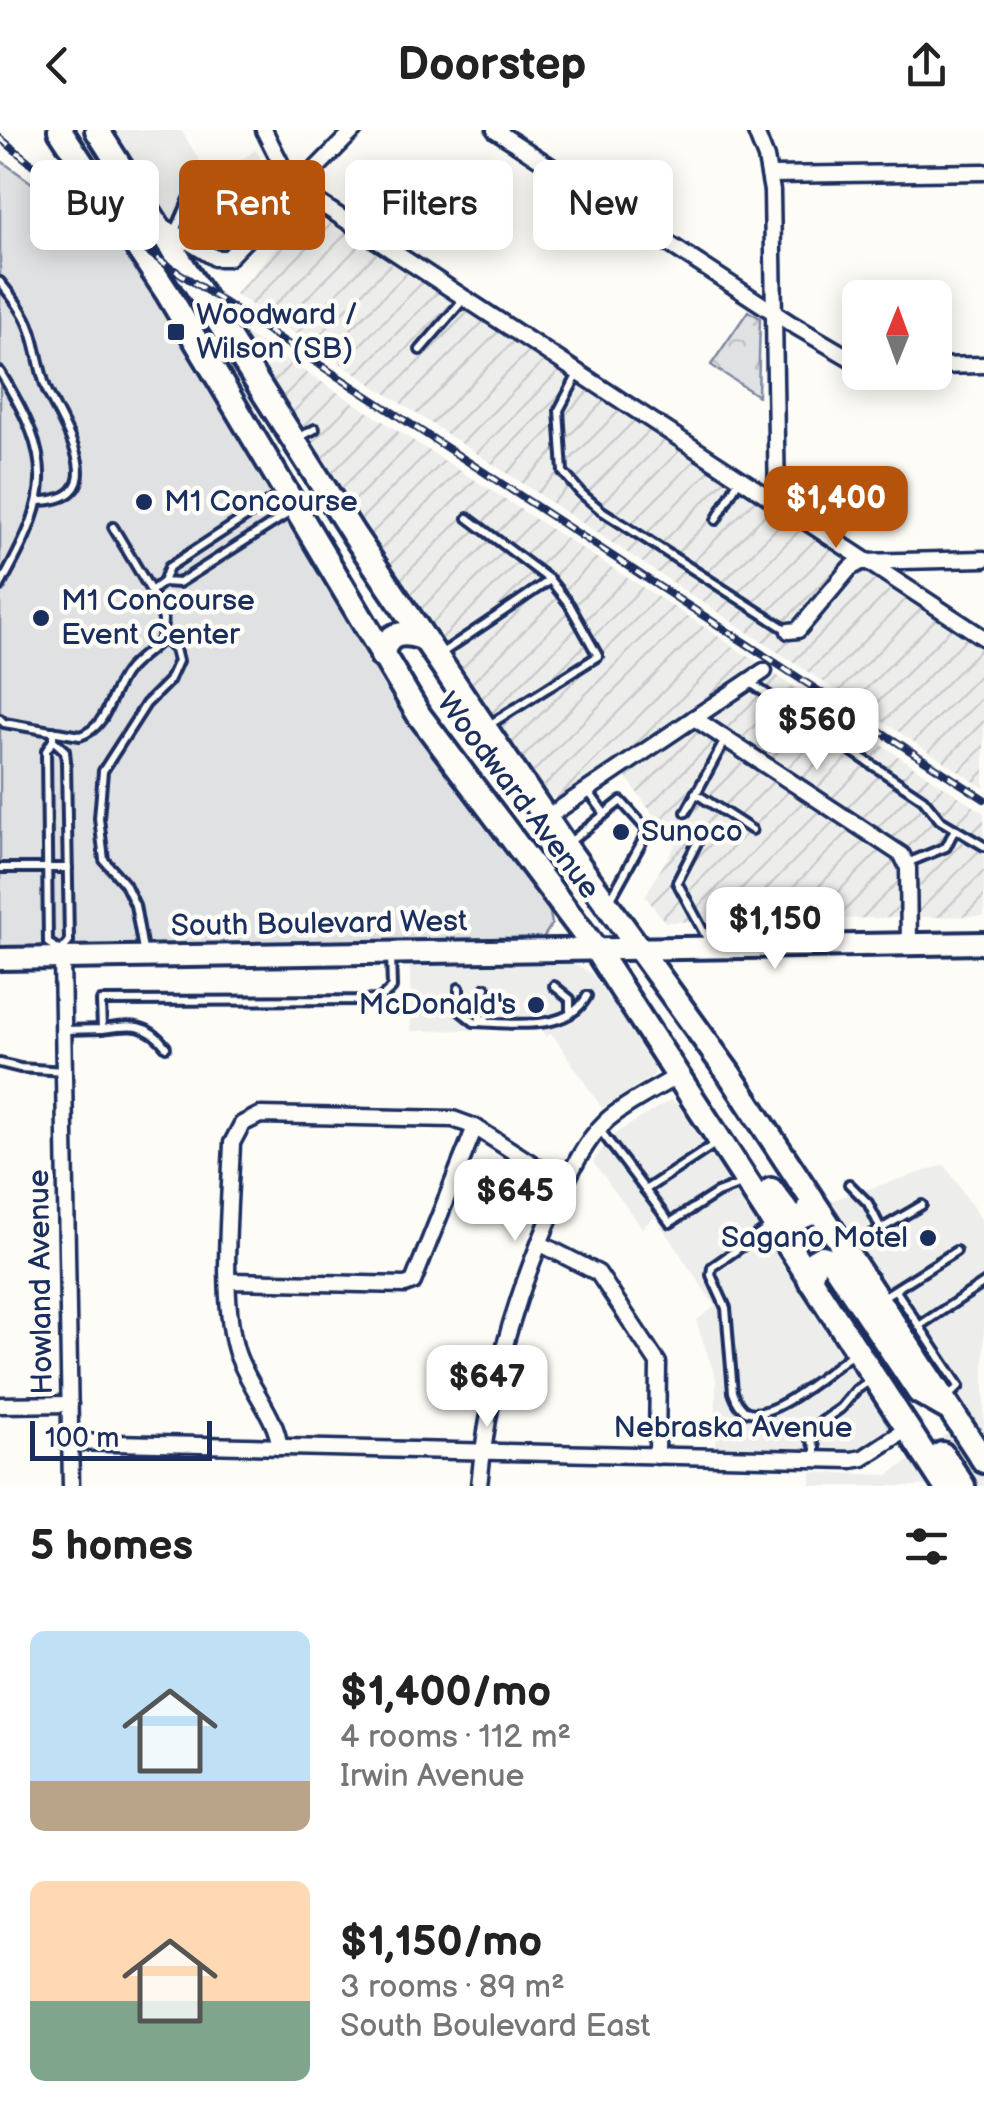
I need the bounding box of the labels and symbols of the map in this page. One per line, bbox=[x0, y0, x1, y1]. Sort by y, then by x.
north arrow bbox=[842, 280, 952, 390]
place label: Woodward / Wilson (SB) bbox=[196, 297, 358, 367]
marker: Woodward / Wilson (SB) bbox=[165, 321, 187, 343]
pin: $1,400 bbox=[755, 466, 917, 551]
place label: M1 Concourse bbox=[164, 484, 358, 520]
marker: M1 Concourse bbox=[133, 491, 155, 513]
place label: M1 Concourse Event Center bbox=[61, 583, 255, 653]
marker: M1 Concourse Event Center bbox=[30, 607, 52, 629]
street label: Woodward Avenue bbox=[429, 686, 607, 906]
pin: $560 bbox=[758, 688, 876, 773]
place label: Sunoco bbox=[641, 814, 743, 850]
marker: Sunoco bbox=[610, 821, 632, 843]
pin: $1,150 bbox=[694, 887, 856, 972]
street label: South Boulevard West bbox=[170, 903, 468, 945]
place label: McDonald's bbox=[359, 987, 516, 1023]
marker: McDonald's bbox=[525, 994, 547, 1016]
pin: $645 bbox=[456, 1159, 574, 1244]
street label: Howland Avenue bbox=[21, 1169, 61, 1395]
place label: Sagano Motel bbox=[721, 1220, 908, 1256]
marker: Sagano Motel bbox=[917, 1227, 939, 1249]
pin: $647 bbox=[428, 1345, 546, 1430]
street label: Nebraska Avenue bbox=[613, 1410, 853, 1446]
scale bar bbox=[30, 1416, 212, 1460]

